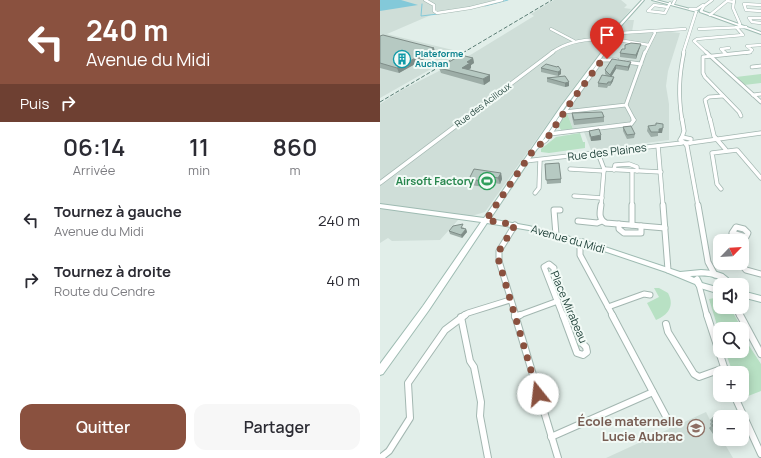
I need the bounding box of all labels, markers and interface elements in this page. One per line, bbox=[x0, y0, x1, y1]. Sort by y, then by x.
text: 240 m bbox=[86, 11, 168, 49]
icon: left bbox=[20, 16, 72, 68]
pin bbox=[590, 18, 624, 59]
icon: arrive bbox=[596, 24, 618, 46]
text: Avenue du Midi bbox=[86, 47, 210, 71]
place label: Plateforme Auchan bbox=[415, 47, 464, 70]
building icon: Plateforme Auchan bbox=[392, 49, 412, 69]
street label: Rue des Acilloux bbox=[452, 79, 514, 130]
icon: right bbox=[57, 92, 79, 114]
text: Puis bbox=[20, 93, 49, 114]
text: 06:14 bbox=[63, 130, 125, 163]
text: 11 bbox=[189, 130, 209, 163]
text: 860 bbox=[273, 130, 317, 163]
street label: Rue des Plaines bbox=[567, 139, 648, 164]
text: Arrivée bbox=[73, 161, 115, 179]
text: min bbox=[188, 161, 210, 179]
text: m bbox=[289, 161, 300, 179]
sports icon: Airsoft Factory bbox=[477, 171, 497, 191]
place label: Airsoft Factory bbox=[396, 173, 475, 188]
text: Tournez à gauche bbox=[54, 201, 182, 222]
icon: left bbox=[20, 209, 42, 231]
text: 240 m bbox=[318, 210, 360, 231]
street label: Avenue du Midi bbox=[530, 221, 607, 256]
text: Avenue du Midi bbox=[54, 222, 144, 240]
north arrow bbox=[713, 234, 749, 270]
map controls bbox=[713, 234, 749, 446]
text: Tournez à droite bbox=[54, 261, 171, 282]
street label: Place Mirabeau bbox=[548, 268, 591, 345]
icon: right bbox=[20, 269, 42, 291]
text: 40 m bbox=[326, 270, 360, 291]
button: sound bbox=[713, 278, 749, 314]
text: Route du Cendre bbox=[54, 282, 155, 300]
button: search bbox=[713, 322, 749, 358]
button: + bbox=[713, 366, 749, 402]
position arrow bbox=[517, 373, 559, 415]
button: Quitter bbox=[20, 404, 186, 450]
button: Partager bbox=[194, 404, 360, 450]
button: − bbox=[713, 410, 749, 446]
place label: École maternelle Lucie Aubrac bbox=[578, 412, 684, 445]
school or university icon: École maternelle Lucie Aubrac bbox=[686, 418, 706, 438]

